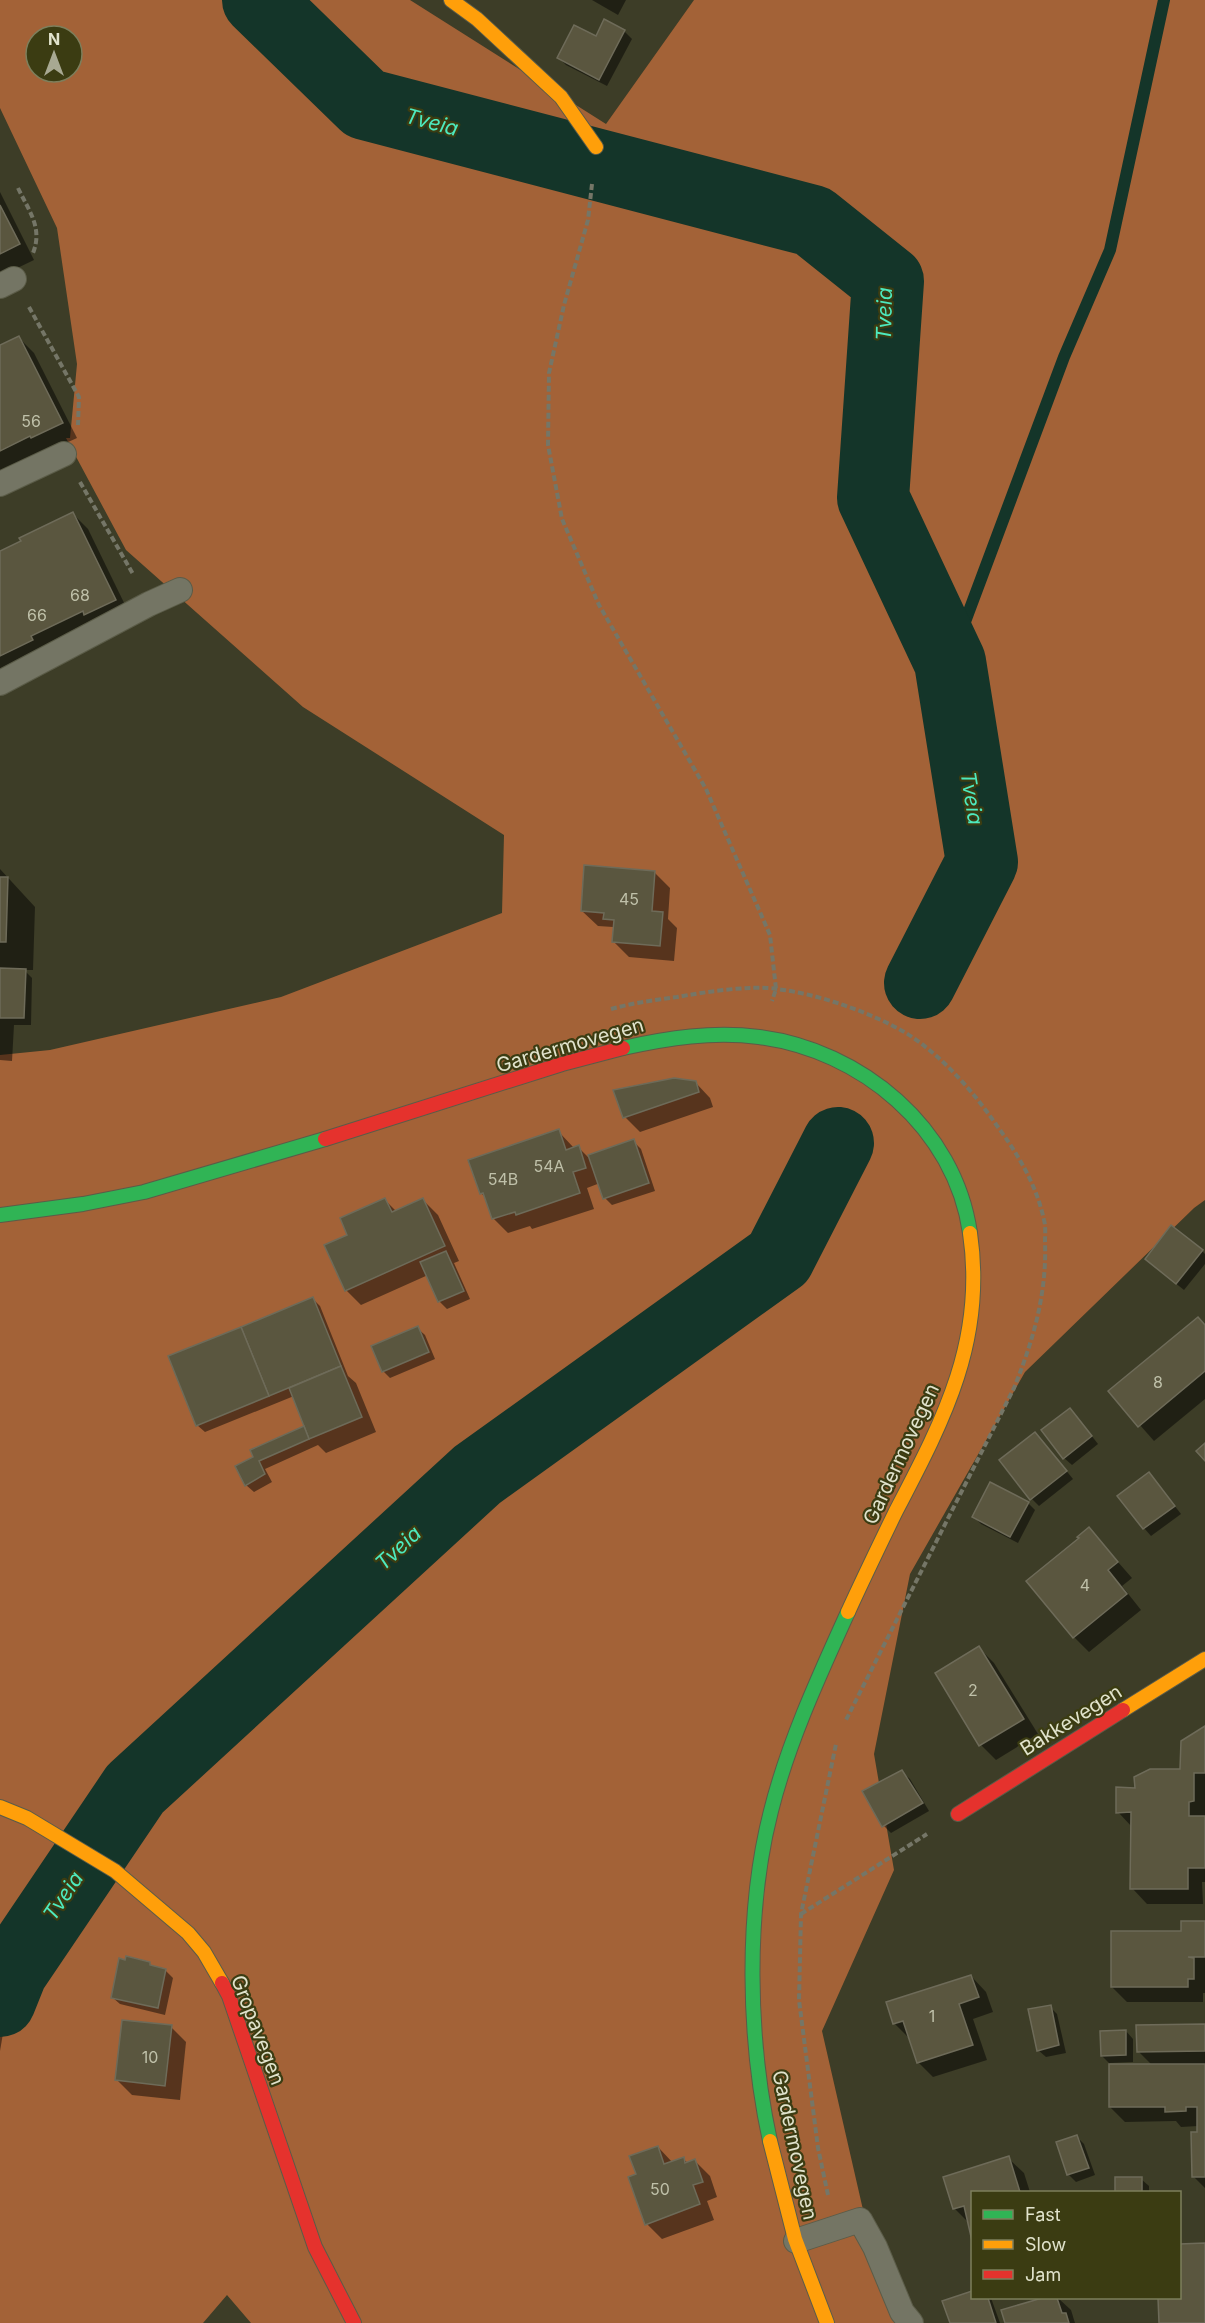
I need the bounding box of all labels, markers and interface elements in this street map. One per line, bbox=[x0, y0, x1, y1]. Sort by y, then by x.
north arrow bbox=[24, 24, 84, 84]
text: N bbox=[48, 29, 60, 49]
water label: Tveia bbox=[403, 103, 461, 141]
water label: Tveia bbox=[871, 287, 897, 341]
house number: 56 bbox=[21, 411, 41, 431]
house number: 68 bbox=[70, 585, 90, 605]
house number: 66 bbox=[27, 605, 47, 625]
water label: Tveia bbox=[955, 770, 989, 827]
house number: 45 bbox=[619, 889, 639, 909]
street label: Gardermovegen bbox=[493, 1012, 647, 1078]
house number: 54A bbox=[533, 1156, 565, 1176]
house number: 54B bbox=[488, 1169, 518, 1189]
house number: 8 bbox=[1153, 1372, 1163, 1392]
street label: Gardermovegen bbox=[858, 1380, 944, 1528]
water label: Tveia bbox=[370, 1520, 426, 1575]
house number: 4 bbox=[1080, 1575, 1090, 1595]
street label: Bakkevegen bbox=[1016, 1679, 1126, 1761]
house number: 2 bbox=[968, 1680, 978, 1700]
water label: Tveia bbox=[38, 1867, 88, 1925]
street label: Gropavegen bbox=[226, 1972, 290, 2088]
house number: 1 bbox=[929, 2006, 935, 2026]
house number: 10 bbox=[142, 2047, 158, 2067]
street label: Gardermovegen bbox=[767, 2068, 823, 2222]
house number: 50 bbox=[650, 2179, 670, 2199]
legend bbox=[971, 2191, 1181, 2299]
text: Fast bbox=[1025, 2204, 1061, 2225]
text: Slow bbox=[1025, 2234, 1066, 2255]
text: Jam bbox=[1025, 2264, 1061, 2285]

